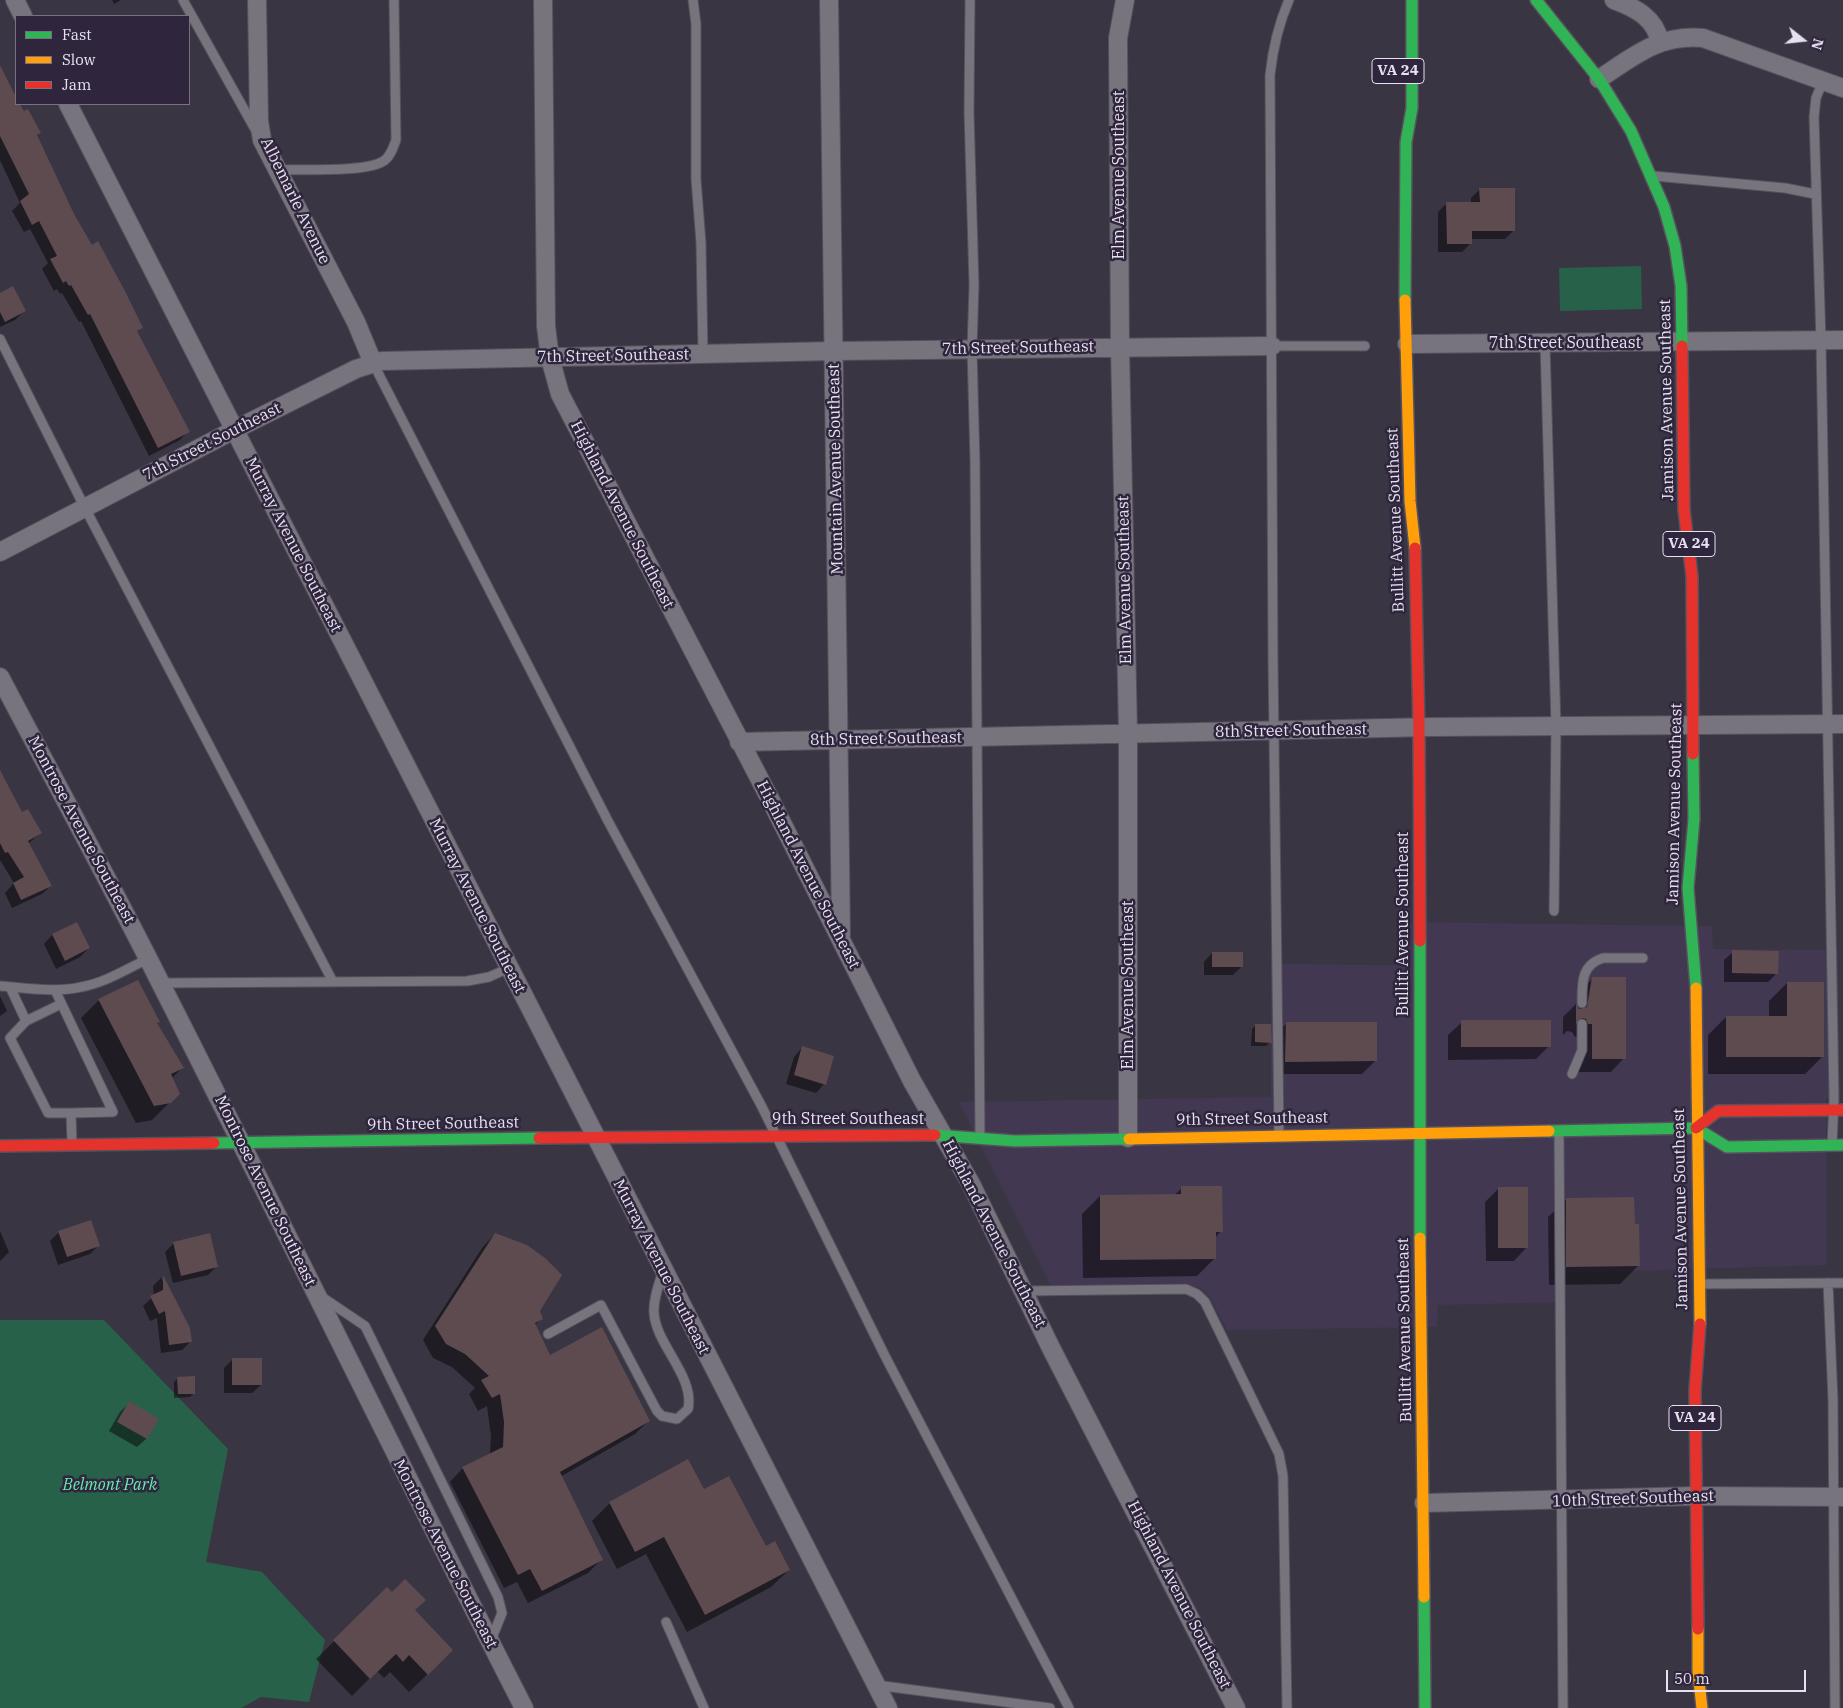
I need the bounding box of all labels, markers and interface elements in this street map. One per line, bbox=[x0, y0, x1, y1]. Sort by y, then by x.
legend bbox=[15, 15, 190, 105]
north arrow bbox=[1778, 15, 1828, 65]
text: Fast bbox=[62, 25, 92, 44]
text: N bbox=[1807, 36, 1828, 52]
text: Slow bbox=[62, 50, 95, 69]
road number: VA 24 bbox=[1372, 58, 1424, 84]
text: Jam bbox=[62, 75, 91, 94]
street label: Elm Avenue Southeast bbox=[1109, 91, 1129, 259]
street label: Albemarle Avenue bbox=[256, 135, 334, 267]
street label: Jamison Avenue Southeast bbox=[1656, 299, 1678, 501]
street label: 7th Street Southeast bbox=[1489, 333, 1641, 353]
street label: 7th Street Southeast bbox=[942, 337, 1094, 359]
street label: 7th Street Southeast bbox=[537, 345, 689, 367]
street label: Mountain Avenue Southeast bbox=[825, 363, 847, 575]
street label: 7th Street Southeast bbox=[140, 399, 284, 485]
street label: Highland Avenue Southeast bbox=[566, 418, 678, 612]
street label: Bullitt Avenue Southeast bbox=[1383, 427, 1409, 613]
street label: Murray Avenue Southeast bbox=[241, 454, 345, 636]
street label: Elm Avenue Southeast bbox=[1114, 495, 1136, 665]
road number: VA 24 bbox=[1663, 532, 1715, 556]
street label: Jamison Avenue Southeast bbox=[1664, 703, 1686, 905]
street label: 8th Street Southeast bbox=[1215, 720, 1367, 742]
street label: 8th Street Southeast bbox=[810, 728, 962, 750]
street label: Montrose Avenue Southeast bbox=[23, 733, 139, 927]
street label: Highland Avenue Southeast bbox=[752, 778, 864, 972]
street label: Murray Avenue Southeast bbox=[425, 815, 529, 997]
street label: Bullitt Avenue Southeast bbox=[1393, 832, 1413, 1016]
street label: Elm Avenue Southeast bbox=[1118, 901, 1138, 1069]
street label: Montrose Avenue Southeast bbox=[210, 1093, 320, 1289]
street label: 9th Street Southeast bbox=[1176, 1108, 1328, 1130]
street label: Jamison Avenue Southeast bbox=[1670, 1108, 1692, 1310]
street label: 9th Street Southeast bbox=[772, 1109, 924, 1129]
street label: 9th Street Southeast bbox=[367, 1113, 519, 1135]
street label: Highland Avenue Southeast bbox=[938, 1137, 1050, 1331]
street label: Murray Avenue Southeast bbox=[609, 1176, 713, 1358]
street label: Bullitt Avenue Southeast bbox=[1394, 1238, 1416, 1422]
road number: VA 24 bbox=[1669, 1406, 1721, 1430]
street label: Montrose Avenue Southeast bbox=[389, 1456, 501, 1652]
park label: Belmont Park bbox=[63, 1475, 157, 1495]
street label: 10th Street Southeast bbox=[1552, 1487, 1714, 1511]
street label: Highland Avenue Southeast bbox=[1123, 1498, 1235, 1692]
scale bar bbox=[1668, 1660, 1808, 1692]
text: 50 m bbox=[1674, 1669, 1710, 1688]

